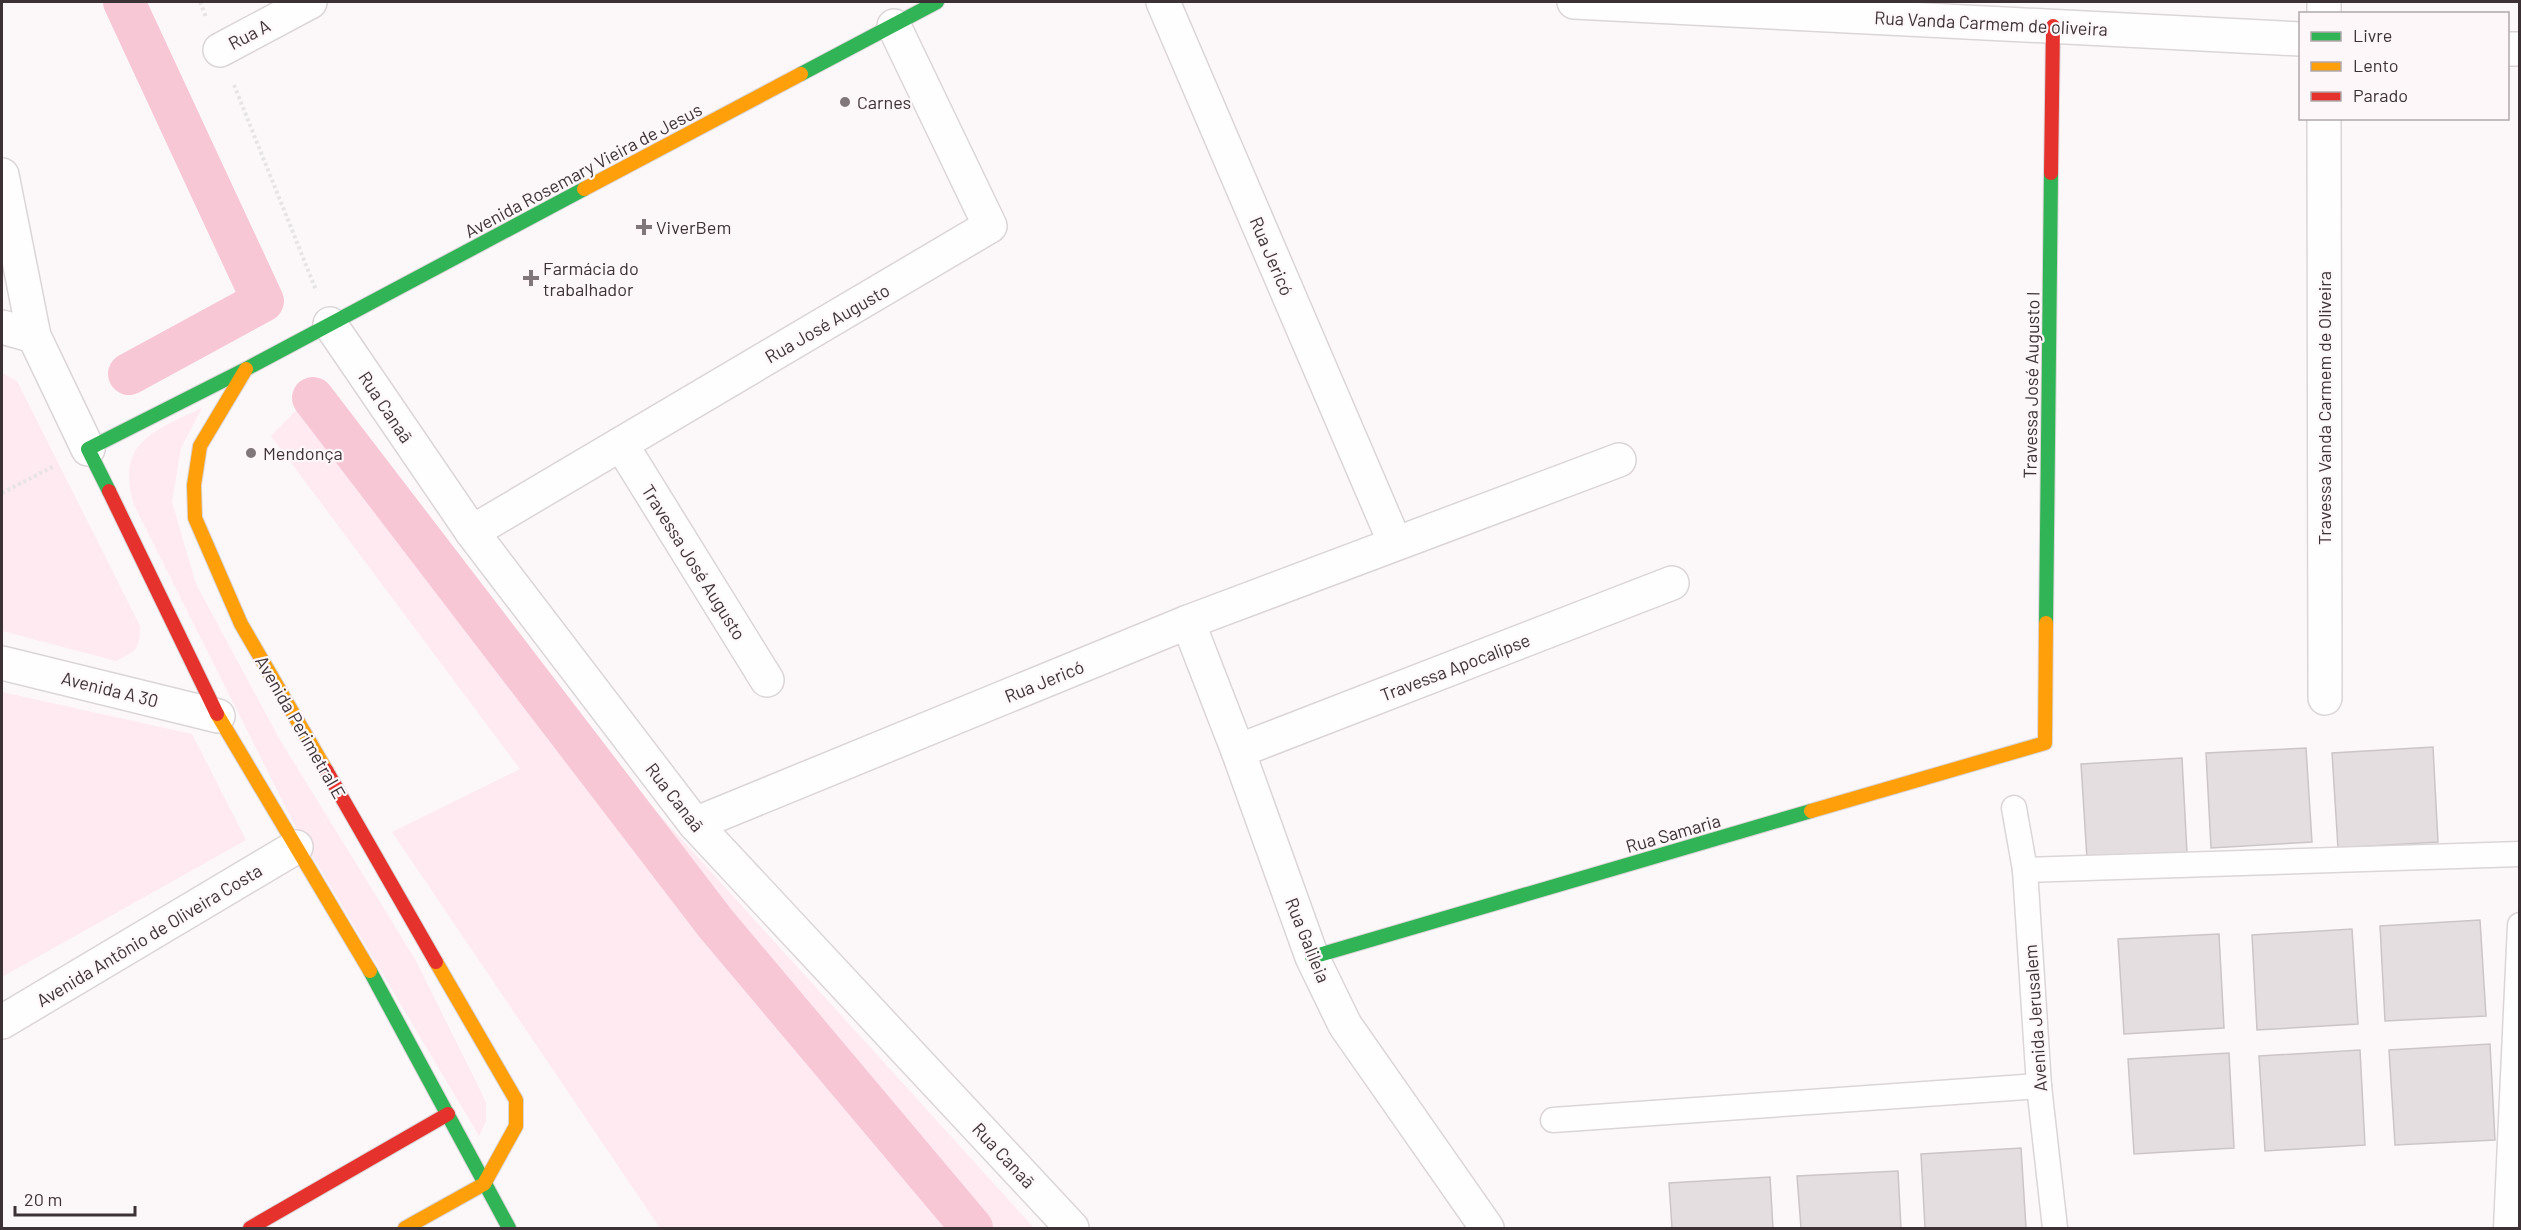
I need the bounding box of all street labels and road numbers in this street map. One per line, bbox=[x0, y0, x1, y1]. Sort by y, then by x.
street label: Rua Vanda Carmem de oliveira bbox=[1874, 6, 2108, 40]
street label: Rua A bbox=[224, 14, 274, 54]
street label: Avenida Rosemary Vieira de Jesus bbox=[461, 98, 705, 242]
street label: Rua Jericó bbox=[1246, 213, 1298, 299]
street label: Travessa Vanda Carmem de Oliveira bbox=[2313, 271, 2335, 545]
street label: Rua José Augusto bbox=[761, 278, 893, 368]
street label: Travessa José Augusto I bbox=[2018, 291, 2044, 479]
street label: Rua Canaã bbox=[354, 367, 418, 447]
street label: Travessa José Augusto bbox=[637, 480, 751, 644]
street label: Travessa Apocalipse bbox=[1377, 628, 1533, 706]
street label: Avenida Perimetral E bbox=[251, 652, 351, 802]
street label: Rua Jericó bbox=[1001, 655, 1087, 707]
street label: Avenida A 30 bbox=[59, 666, 161, 712]
street label: Rua Canaã bbox=[641, 758, 709, 836]
street label: Rua Samaria bbox=[1623, 809, 1723, 857]
street label: Avenida Antônio de Oliveira Costa bbox=[32, 859, 266, 1011]
street label: Rua Galileia bbox=[1281, 894, 1335, 986]
street label: Avenida Jerusalem bbox=[2019, 943, 2051, 1093]
street label: Rua Canaã bbox=[968, 1118, 1040, 1192]

